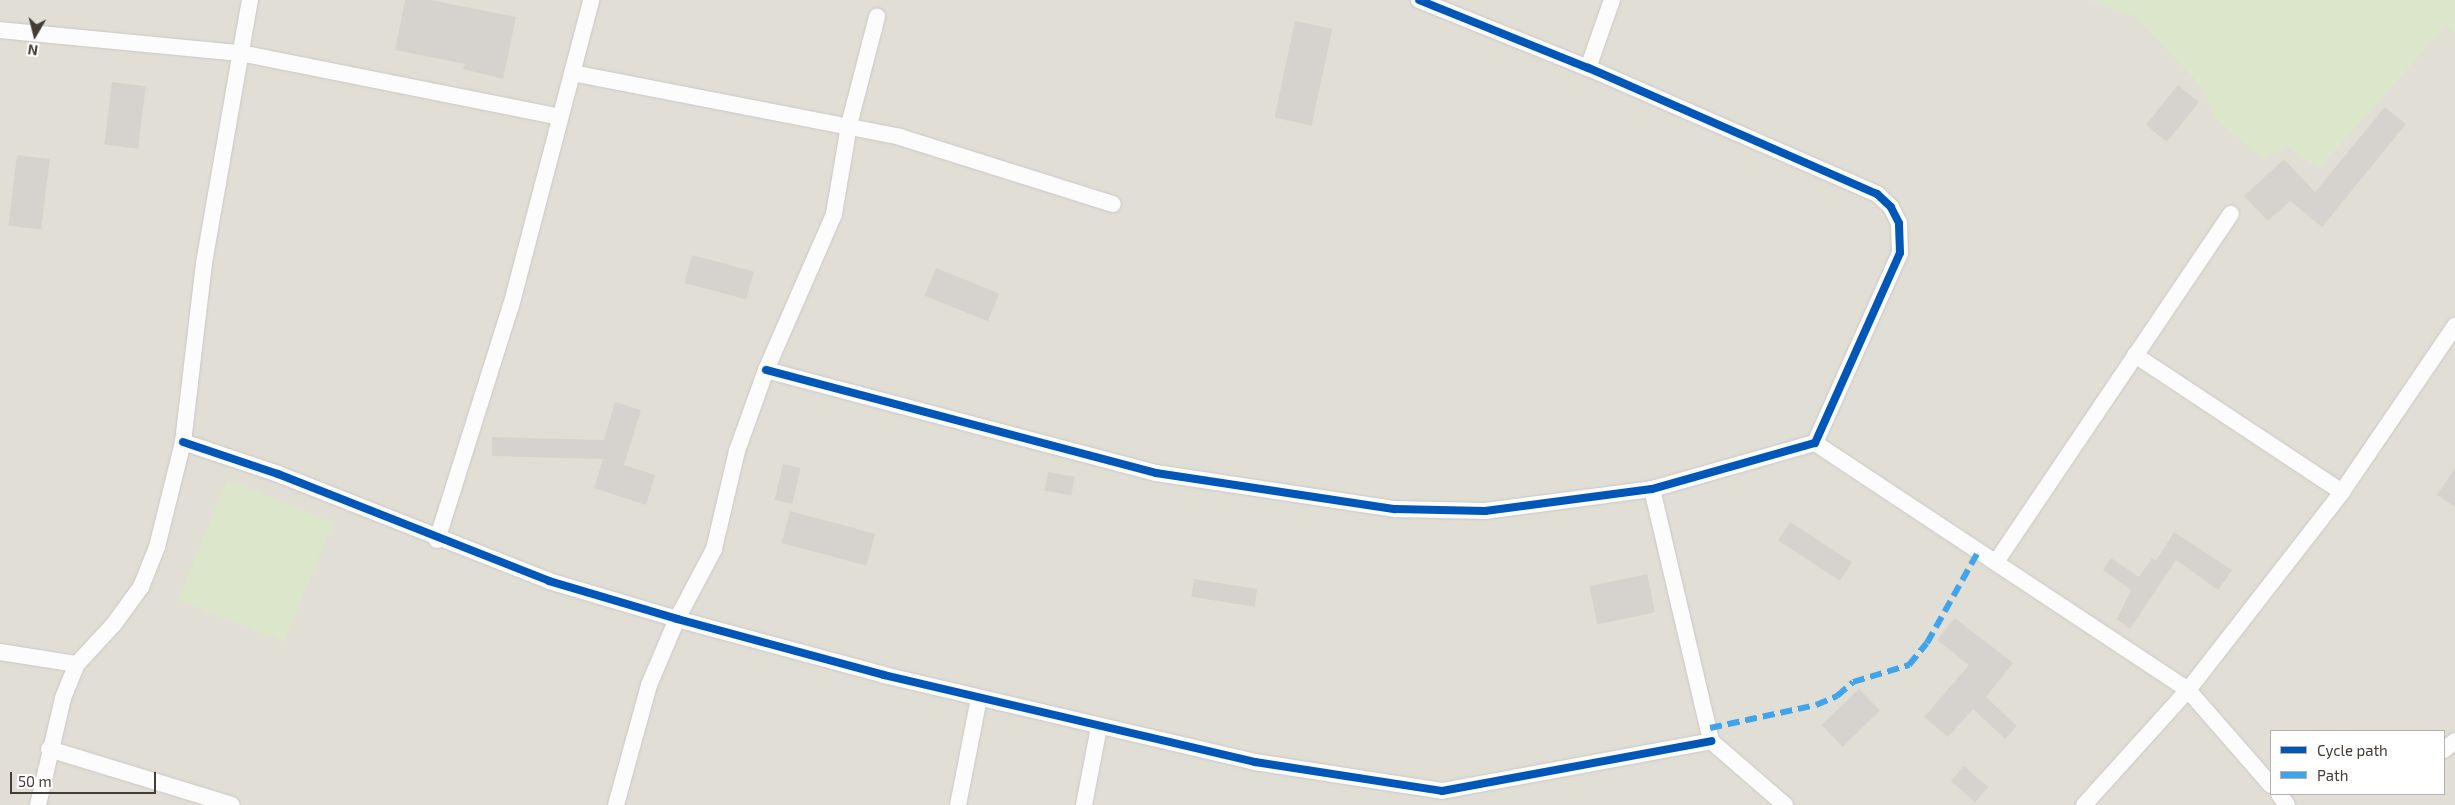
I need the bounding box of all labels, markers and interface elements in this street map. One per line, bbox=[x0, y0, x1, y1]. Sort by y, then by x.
north arrow bbox=[10, 10, 60, 60]
text: N bbox=[27, 41, 39, 59]
legend bbox=[2270, 730, 2445, 795]
text: Cycle path bbox=[2317, 741, 2388, 759]
scale bar bbox=[12, 762, 159, 794]
text: Path bbox=[2317, 766, 2348, 784]
text: 50 m bbox=[18, 772, 52, 790]

